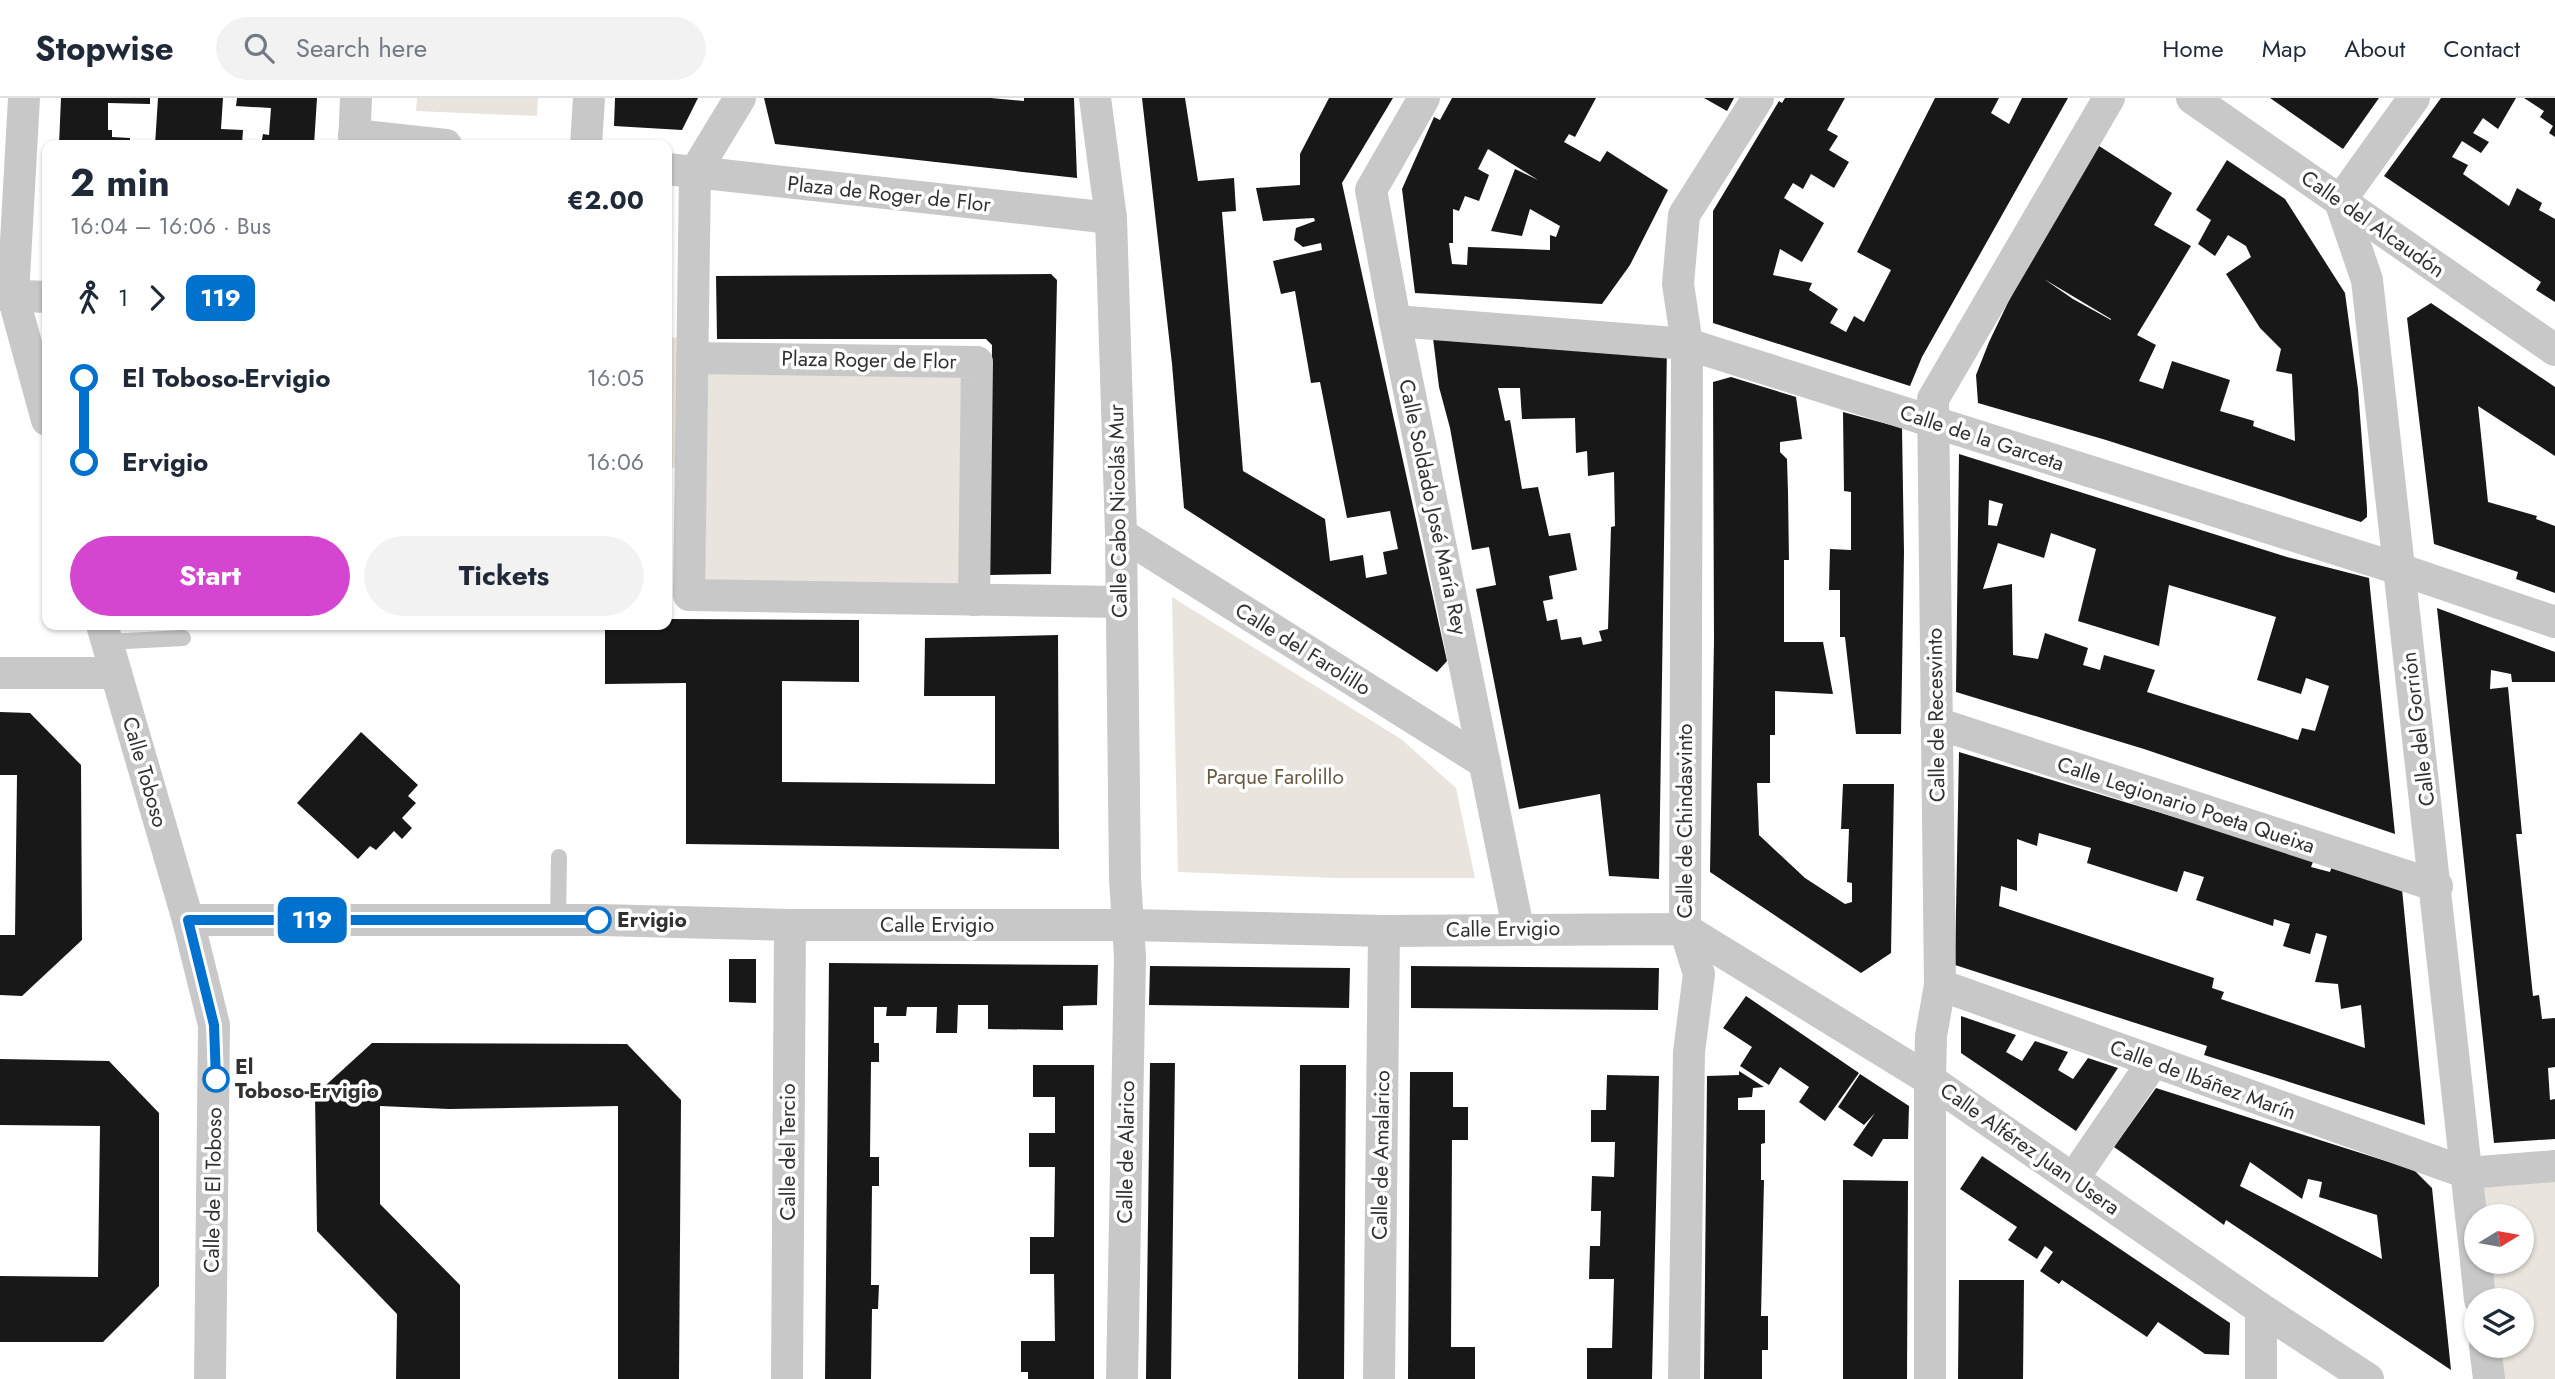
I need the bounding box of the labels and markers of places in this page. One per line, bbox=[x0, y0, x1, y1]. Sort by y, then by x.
place label: Ervigio bbox=[617, 905, 687, 935]
marker: Ervigio bbox=[585, 907, 611, 933]
place label: El Toboso-Ervigio bbox=[235, 1052, 379, 1106]
marker: El Toboso-Ervigio bbox=[203, 1066, 229, 1092]

